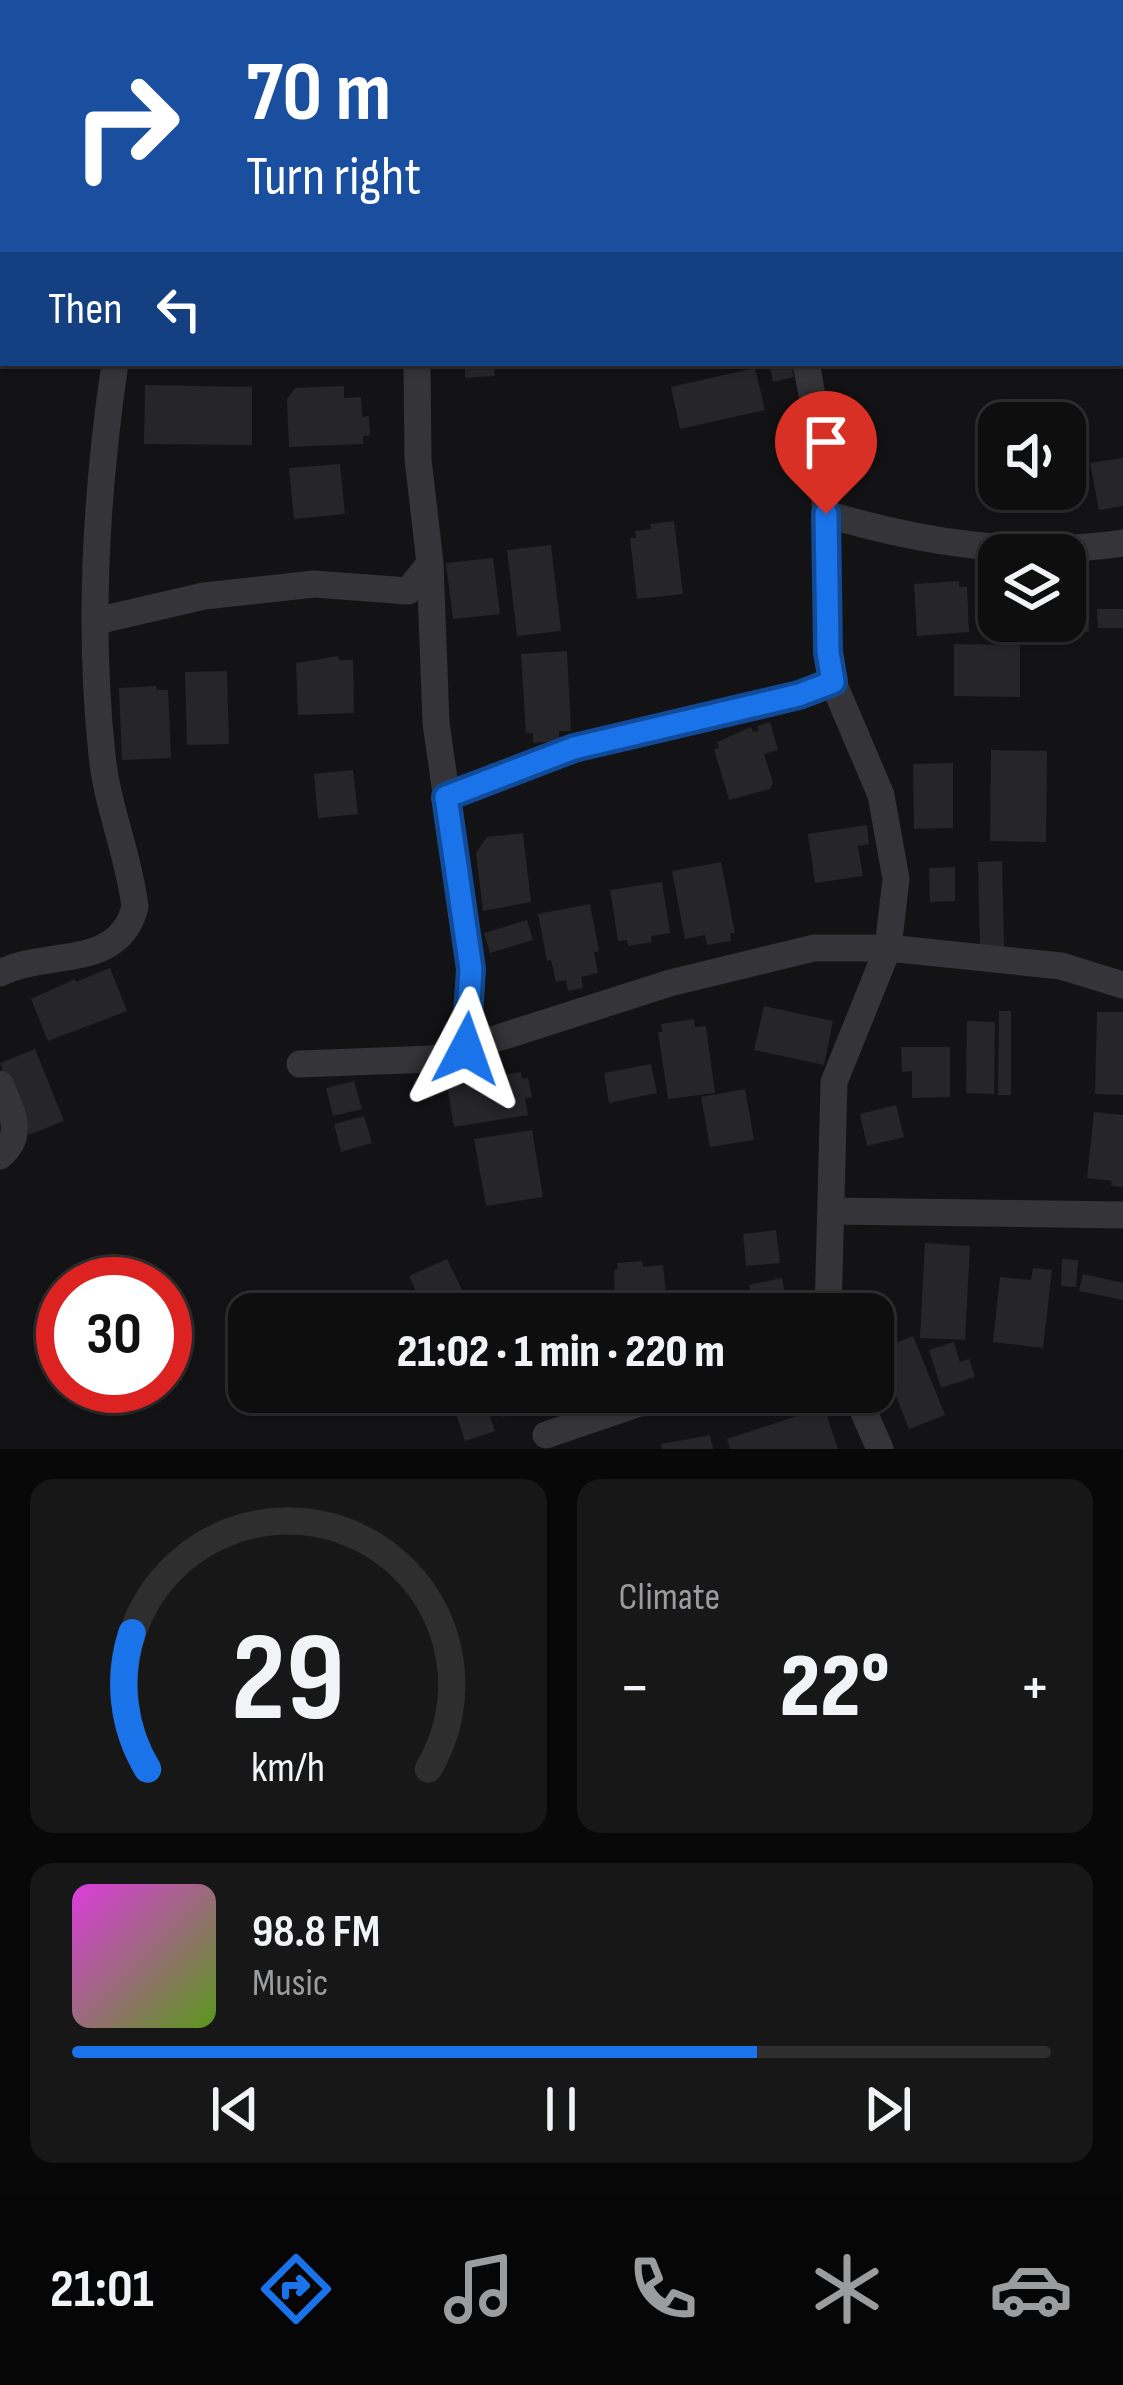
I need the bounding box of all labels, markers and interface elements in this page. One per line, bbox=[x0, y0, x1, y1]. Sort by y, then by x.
text: 70 m bbox=[246, 43, 391, 144]
icon: right bbox=[48, 48, 204, 204]
text: Turn right bbox=[246, 145, 421, 210]
icon: left bbox=[146, 276, 212, 342]
text: Then bbox=[48, 282, 122, 337]
pin bbox=[775, 391, 877, 514]
map controls bbox=[978, 402, 1086, 642]
button: sound bbox=[978, 402, 1086, 510]
icon: arrive bbox=[793, 409, 859, 475]
button: layers bbox=[978, 534, 1086, 642]
position arrow bbox=[403, 986, 529, 1112]
speed limit sign: 30 bbox=[36, 1257, 192, 1413]
text: 21:02 · 1 min · 220 m bbox=[397, 1325, 725, 1380]
text: Climate bbox=[619, 1574, 720, 1621]
text: 29 bbox=[231, 1606, 345, 1755]
text: 22° bbox=[780, 1634, 890, 1742]
text: − bbox=[619, 1649, 651, 1728]
text: + bbox=[1019, 1649, 1051, 1728]
text: km/h bbox=[251, 1742, 325, 1794]
text: 98.8 FM bbox=[252, 1905, 380, 1960]
text: Music bbox=[252, 1960, 328, 2007]
icon: previous bbox=[202, 2076, 268, 2142]
icon: pause bbox=[528, 2076, 594, 2142]
icon: next bbox=[855, 2076, 921, 2142]
icon: directions bbox=[254, 2247, 338, 2331]
icon: music bbox=[437, 2247, 521, 2331]
icon: phone bbox=[621, 2247, 705, 2331]
icon: climate bbox=[805, 2247, 889, 2331]
icon: car bbox=[989, 2247, 1073, 2331]
text: 21:01 bbox=[50, 2257, 154, 2322]

